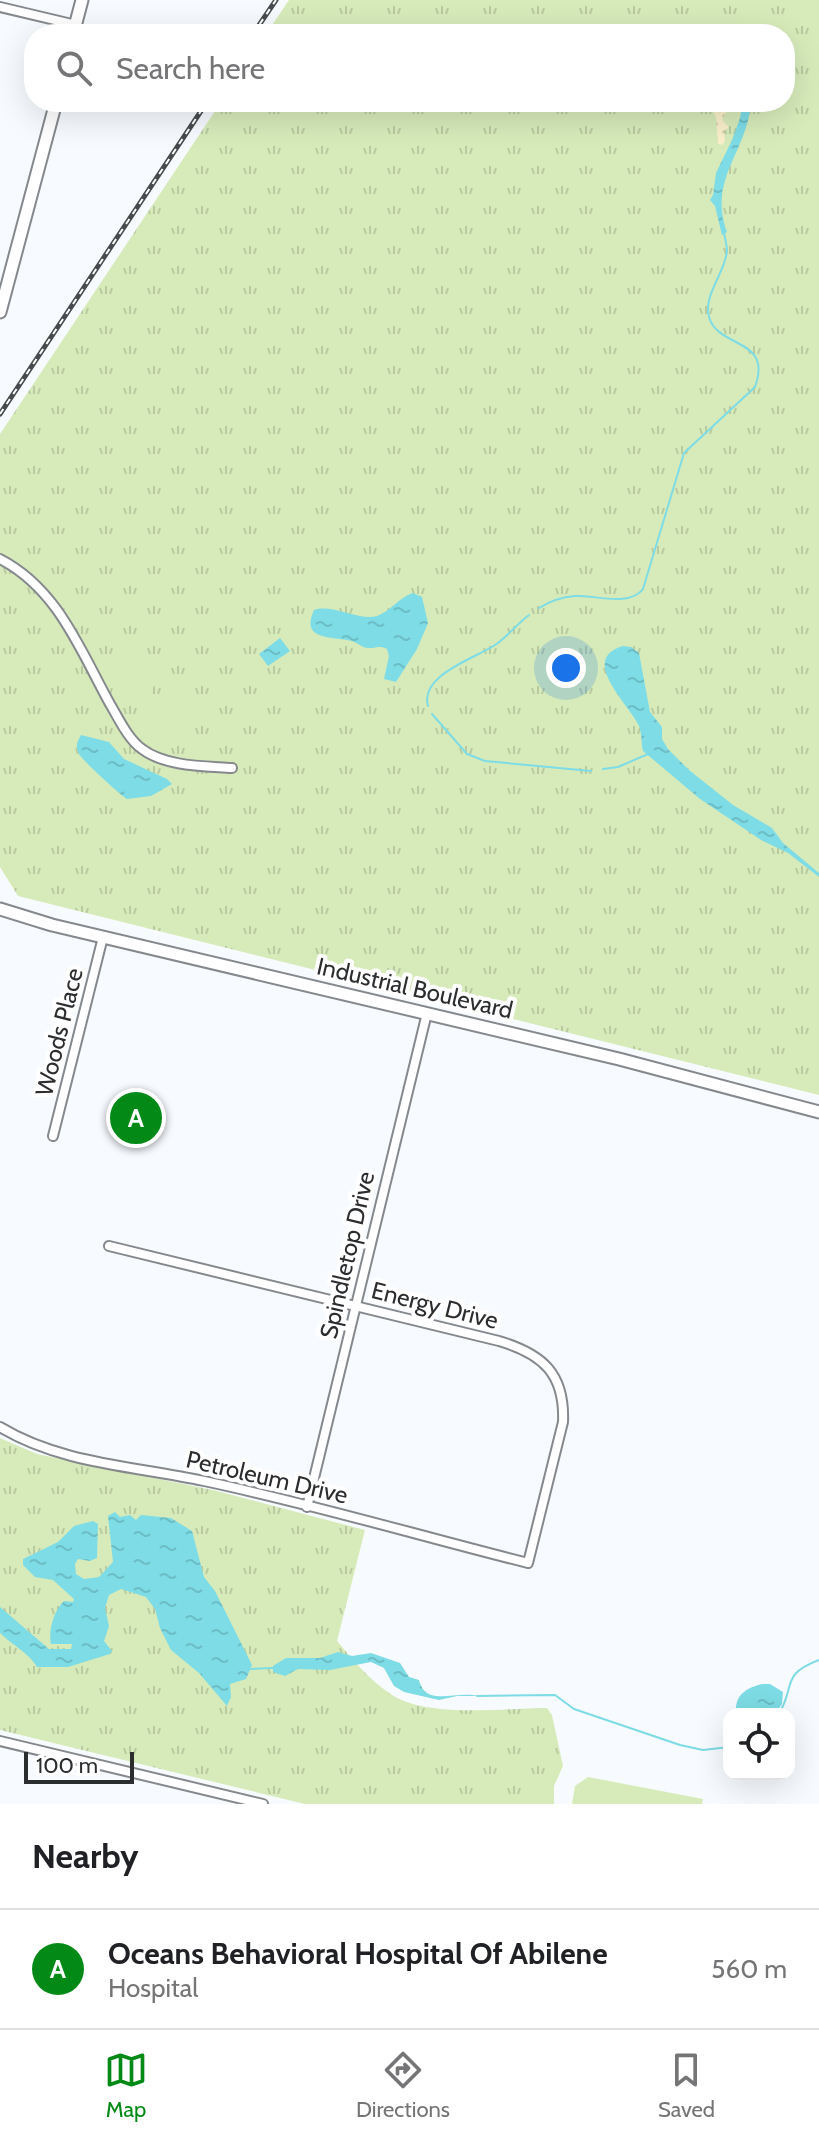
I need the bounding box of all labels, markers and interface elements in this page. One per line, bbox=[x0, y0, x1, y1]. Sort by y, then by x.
search box bbox=[24, 24, 795, 112]
icon: search bbox=[52, 46, 96, 90]
text: Search here bbox=[116, 50, 265, 87]
your location bbox=[546, 648, 586, 688]
street label: Industrial Boulevard bbox=[314, 951, 516, 1025]
street label: Woods Place bbox=[29, 965, 89, 1099]
pin: A bbox=[110, 1088, 162, 1148]
street label: Spindletop Drive bbox=[314, 1169, 380, 1341]
street label: Energy Drive bbox=[369, 1275, 501, 1335]
street label: Petroleum Drive bbox=[183, 1444, 351, 1510]
map controls bbox=[723, 1708, 795, 1780]
button: locate bbox=[723, 1708, 795, 1780]
scale bar bbox=[24, 1748, 134, 1784]
text: 100 m bbox=[36, 1752, 98, 1779]
text: Nearby bbox=[32, 1835, 139, 1877]
text: Oceans Behavioral Hospital Of Abilene bbox=[108, 1935, 608, 1972]
text: A bbox=[50, 1953, 66, 1985]
text: 560 m bbox=[711, 1953, 787, 1985]
text: Hospital bbox=[108, 1972, 198, 2004]
tab: Map bbox=[104, 2048, 148, 2123]
tab: Directions bbox=[356, 2048, 450, 2123]
tab: Saved bbox=[658, 2048, 715, 2123]

